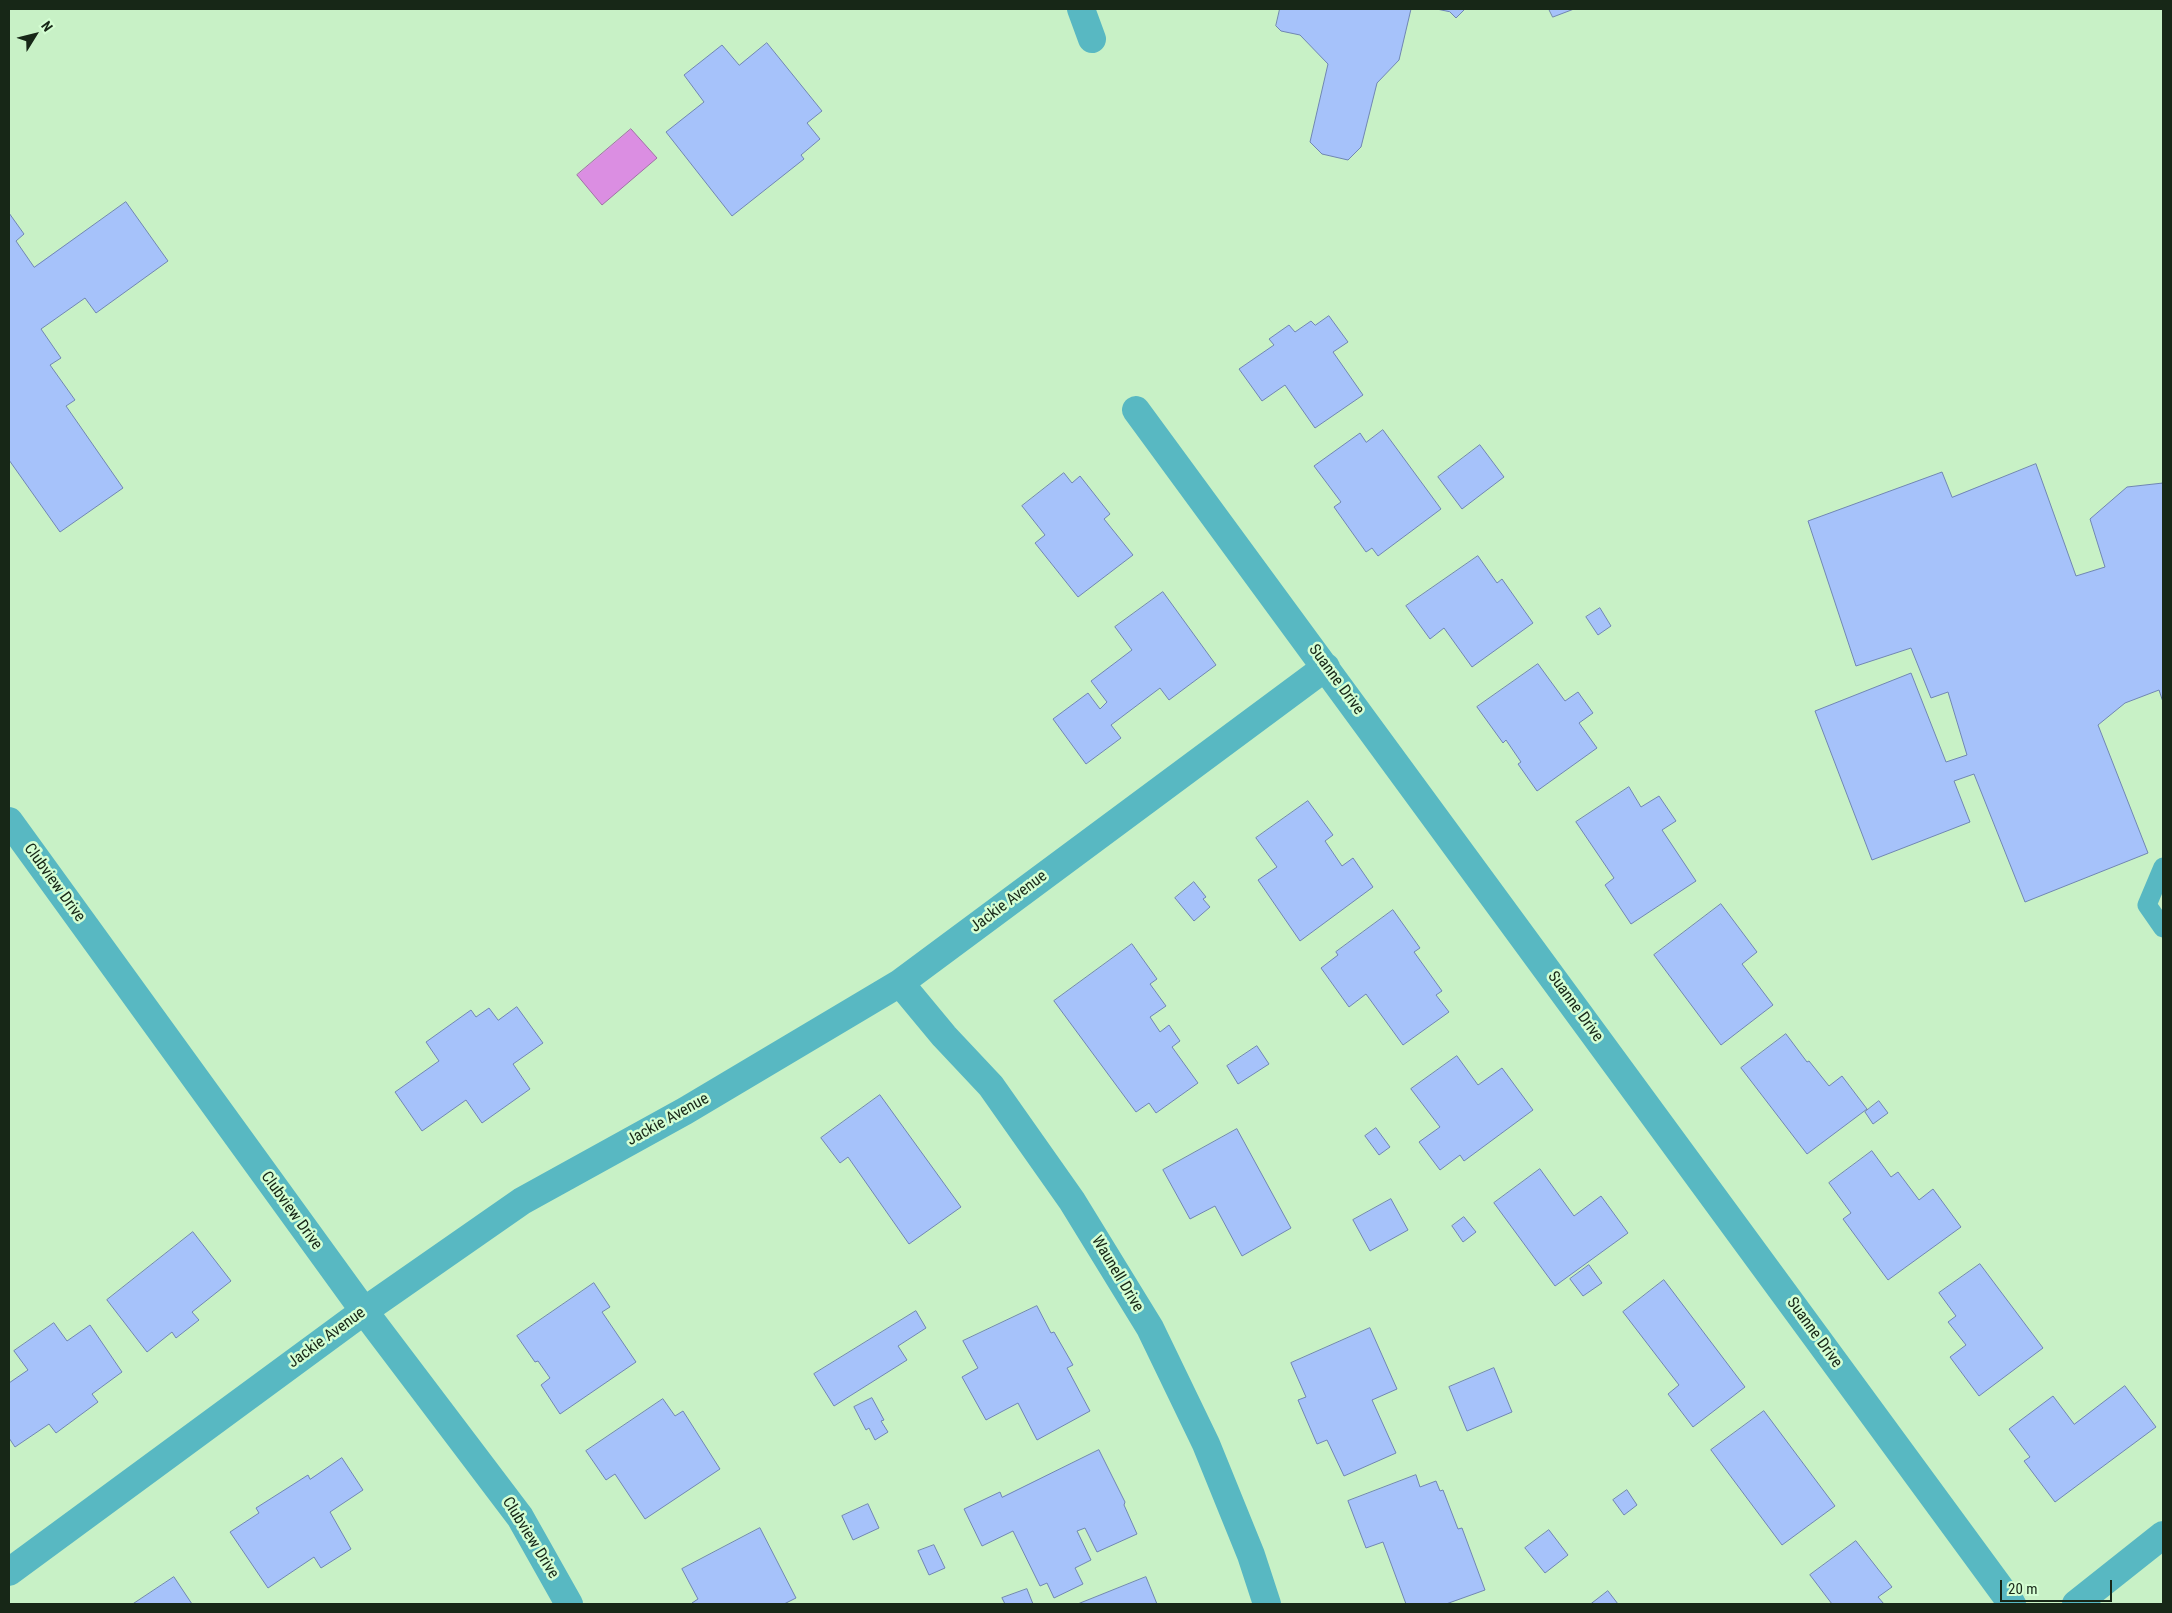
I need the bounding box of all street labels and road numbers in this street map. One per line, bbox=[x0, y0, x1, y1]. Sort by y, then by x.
street label: Suanne Drive bbox=[1304, 641, 1368, 719]
street label: Clubview Drive bbox=[19, 840, 89, 926]
street label: Jackie Avenue bbox=[967, 867, 1051, 937]
street label: Suanne Drive bbox=[1543, 968, 1607, 1046]
street label: Jackie Avenue bbox=[624, 1090, 712, 1150]
street label: Clubview Drive bbox=[256, 1168, 326, 1254]
street label: Waunell Drive bbox=[1087, 1232, 1147, 1316]
street label: Suanne Drive bbox=[1782, 1294, 1846, 1372]
street label: Jackie Avenue bbox=[285, 1304, 369, 1372]
street label: Clubview Drive bbox=[497, 1494, 563, 1582]

